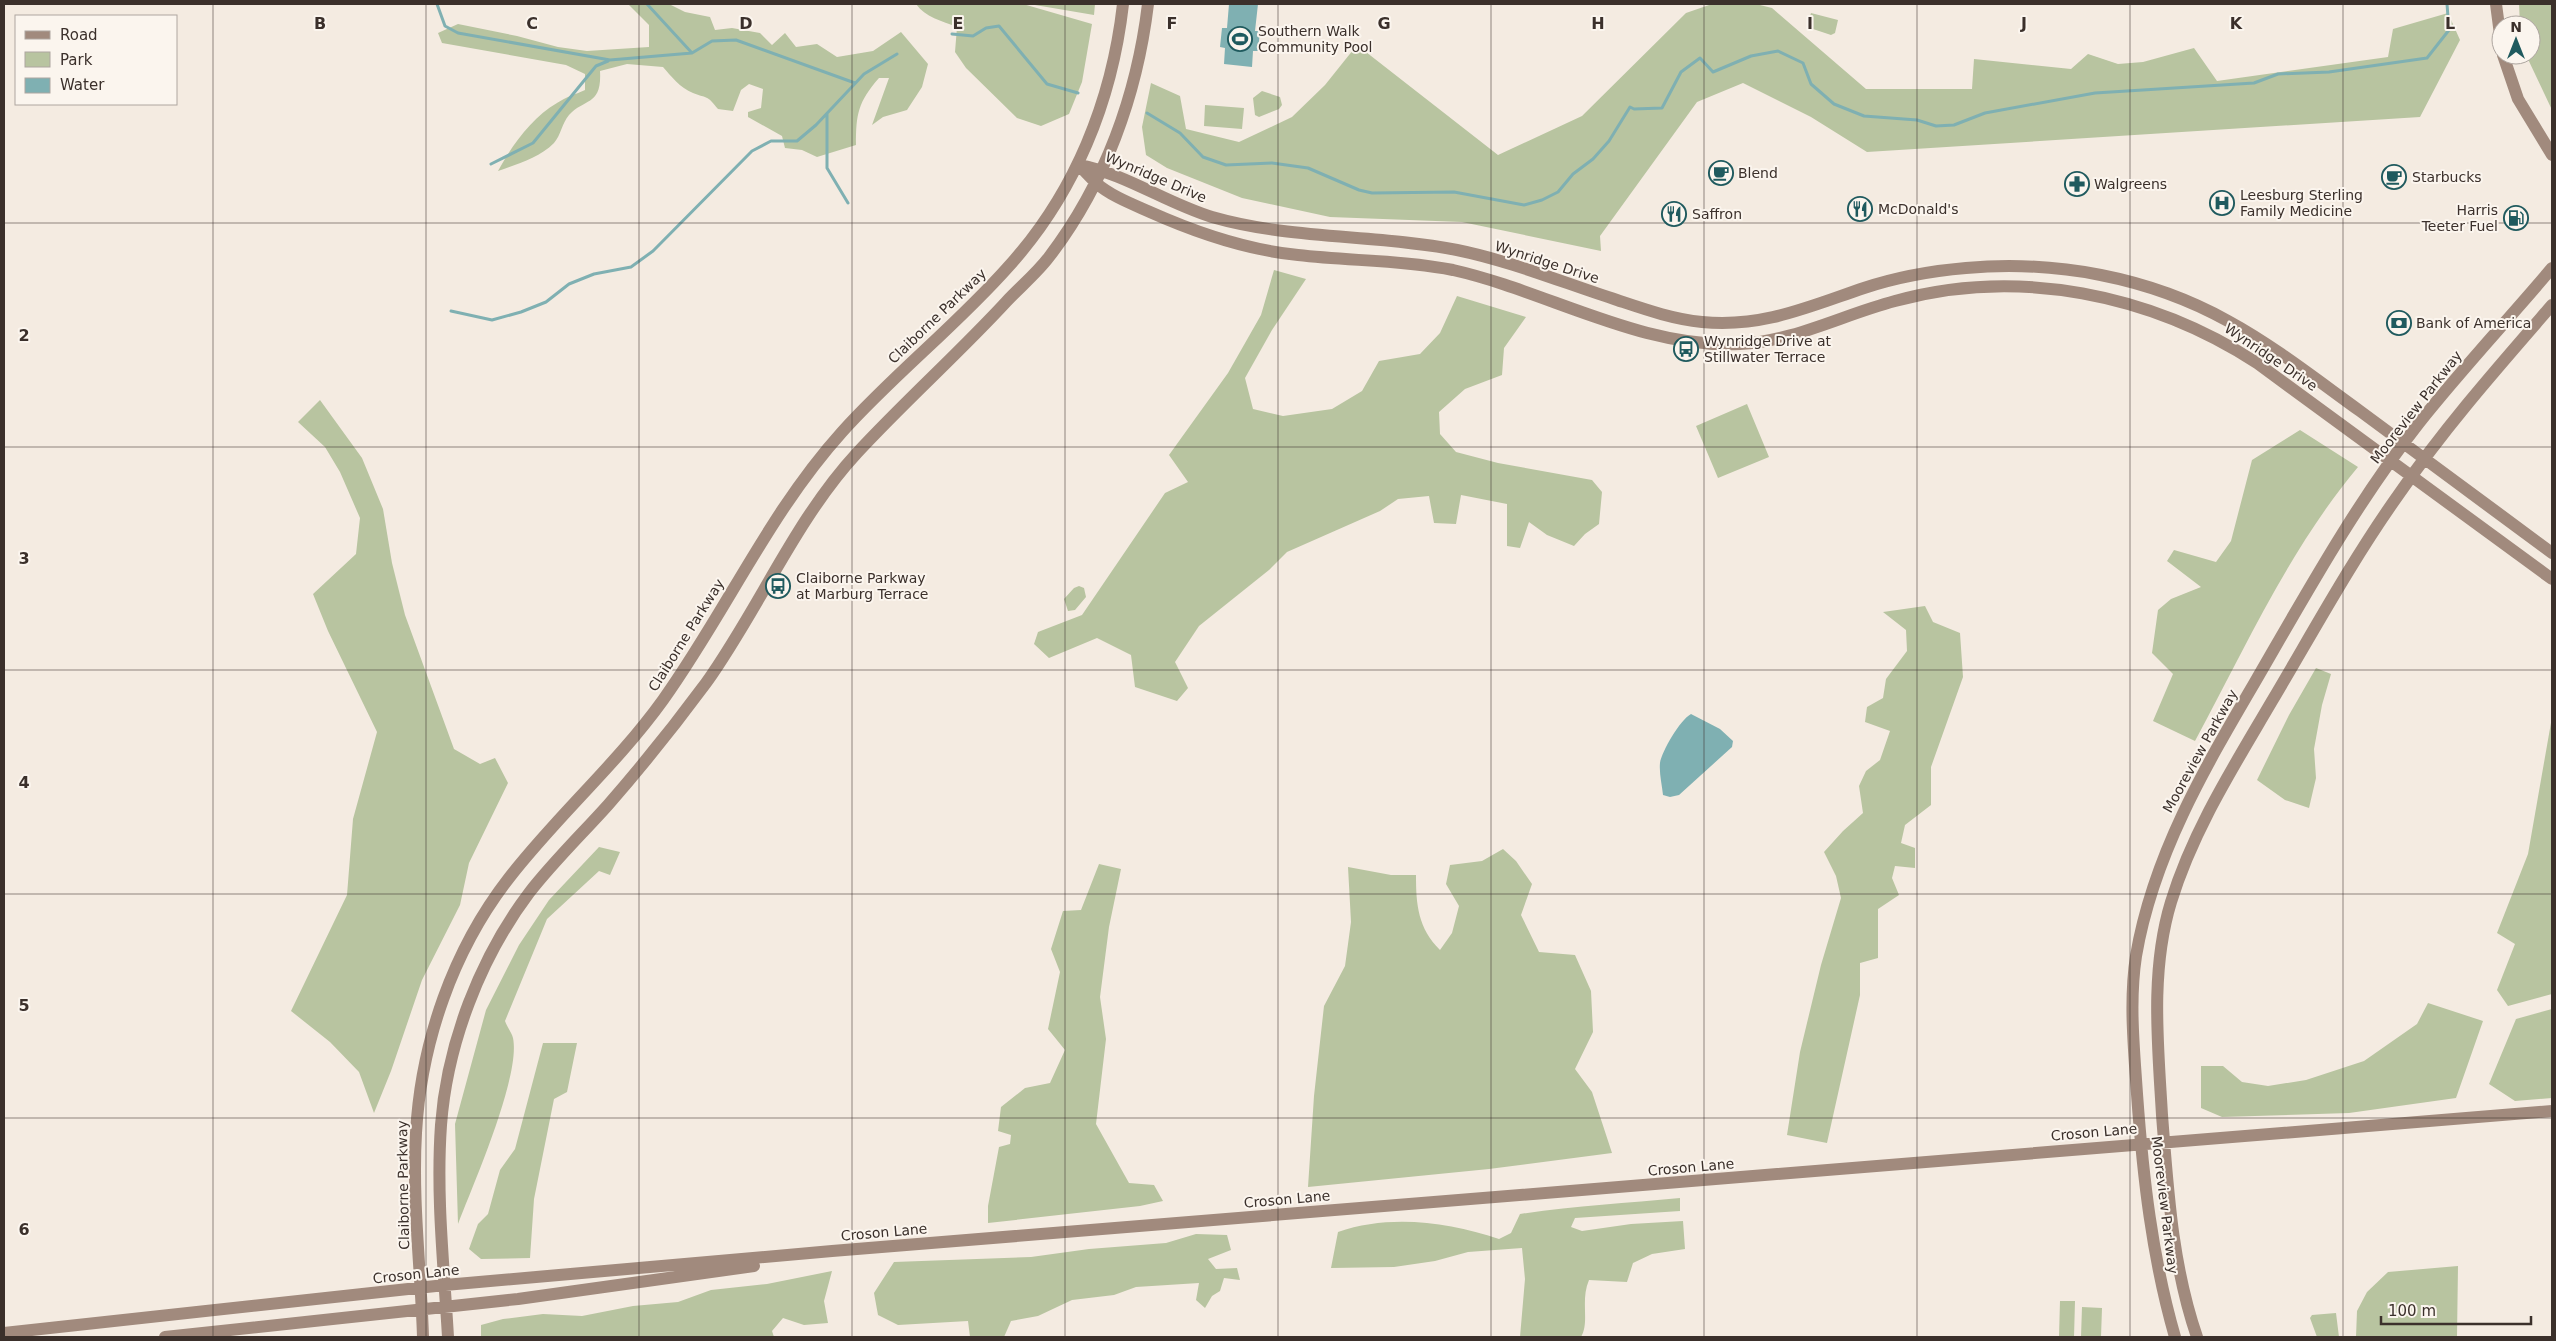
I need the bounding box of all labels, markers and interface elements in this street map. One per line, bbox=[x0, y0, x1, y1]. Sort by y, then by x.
text: B bbox=[314, 14, 326, 33]
text: C bbox=[526, 14, 538, 33]
text: D bbox=[739, 14, 753, 33]
text: E bbox=[953, 14, 963, 33]
text: F bbox=[1167, 14, 1177, 33]
text: G bbox=[1377, 14, 1391, 33]
text: H bbox=[1591, 14, 1605, 33]
text: I bbox=[1807, 14, 1813, 33]
text: J bbox=[2020, 14, 2027, 33]
text: K bbox=[2230, 14, 2243, 33]
text: L bbox=[2445, 14, 2455, 33]
legend bbox=[15, 15, 178, 105]
north arrow bbox=[2491, 15, 2541, 65]
text: N bbox=[2510, 19, 2522, 35]
place label: Southern Walk Community Pool bbox=[1258, 23, 1372, 55]
text: Road bbox=[60, 26, 98, 44]
sports icon: Southern Walk Community Pool bbox=[1227, 26, 1253, 52]
text: Park bbox=[60, 51, 93, 69]
text: Water bbox=[60, 76, 105, 94]
street label: Wynridge Drive bbox=[1103, 148, 1209, 206]
cafe icon: Blend bbox=[1708, 160, 1734, 186]
cafe icon: Starbucks bbox=[2381, 164, 2407, 190]
place label: Blend bbox=[1738, 165, 1778, 181]
place label: Starbucks bbox=[2412, 169, 2482, 185]
pharmacy icon: Walgreens bbox=[2064, 171, 2090, 197]
place label: Walgreens bbox=[2094, 176, 2167, 192]
place label: Leesburg Sterling Family Medicine bbox=[2240, 187, 2363, 219]
hospital icon: Leesburg Sterling Family Medicine bbox=[2209, 190, 2235, 216]
restaurant icon: McDonald's bbox=[1847, 196, 1873, 222]
restaurant icon: Saffron bbox=[1661, 201, 1687, 227]
place label: McDonald's bbox=[1878, 201, 1959, 217]
place label: Harris Teeter Fuel bbox=[2421, 202, 2498, 234]
fuel station icon: Harris Teeter Fuel bbox=[2503, 205, 2529, 231]
place label: Saffron bbox=[1692, 206, 1742, 222]
street label: Wynridge Drive bbox=[1493, 238, 1601, 286]
street label: Claiborne Parkway bbox=[885, 265, 989, 367]
bank icon: Bank of America bbox=[2386, 310, 2412, 336]
place label: Bank of America bbox=[2416, 315, 2531, 331]
street label: Wynridge Drive bbox=[2222, 320, 2320, 394]
text: 2 bbox=[18, 326, 30, 345]
place label: Wynridge Drive at Stillwater Terrace bbox=[1704, 333, 1832, 365]
bus stop icon: Wynridge Drive at Stillwater Terrace bbox=[1673, 336, 1699, 362]
street label: Mooreview Parkway bbox=[2367, 347, 2465, 467]
text: 3 bbox=[18, 549, 30, 568]
place label: Claiborne Parkway at Marburg Terrace bbox=[796, 570, 928, 602]
bus stop icon: Claiborne Parkway at Marburg Terrace bbox=[765, 573, 791, 599]
street label: Claiborne Parkway bbox=[645, 576, 727, 694]
street label: Mooreview Parkway bbox=[2159, 687, 2241, 815]
text: 4 bbox=[18, 773, 30, 792]
text: 5 bbox=[18, 996, 30, 1015]
street label: Claiborne Parkway bbox=[394, 1120, 412, 1250]
street label: Croson Lane bbox=[2050, 1120, 2138, 1144]
street label: Mooreview Parkway bbox=[2149, 1135, 2181, 1275]
street label: Croson Lane bbox=[1647, 1155, 1735, 1179]
street label: Croson Lane bbox=[1243, 1187, 1331, 1211]
text: 6 bbox=[18, 1220, 30, 1239]
street label: Croson Lane bbox=[840, 1220, 928, 1244]
street label: Croson Lane bbox=[372, 1262, 460, 1286]
scale bar bbox=[2381, 1294, 2531, 1326]
text: 100 m bbox=[2388, 1302, 2436, 1320]

